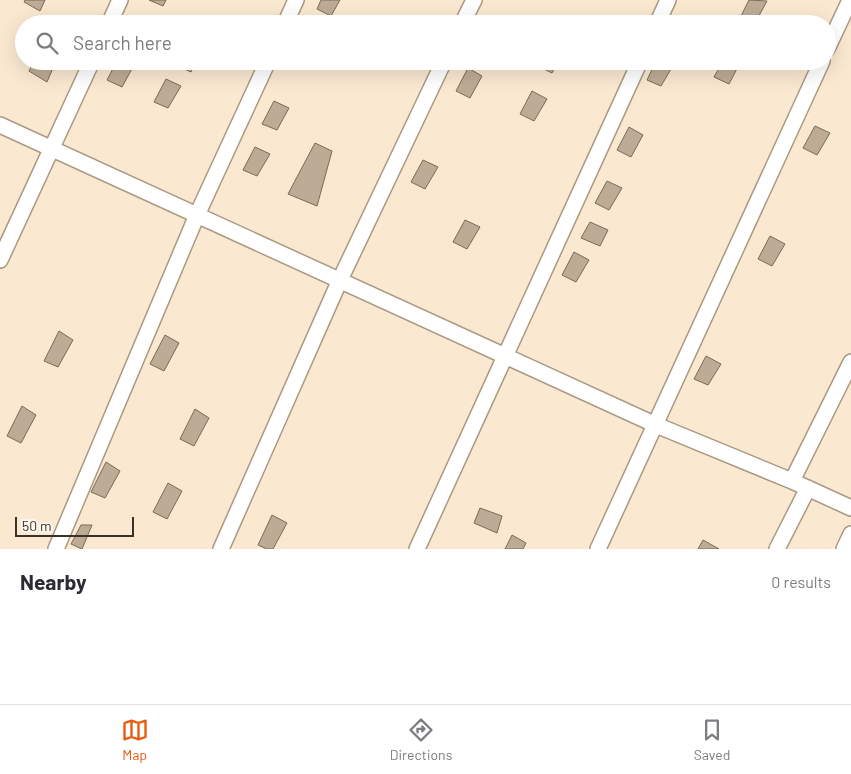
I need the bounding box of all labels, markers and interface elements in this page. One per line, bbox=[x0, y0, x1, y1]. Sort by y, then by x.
search box bbox=[15, 15, 836, 70]
icon: search bbox=[33, 29, 61, 57]
text: Search here bbox=[73, 31, 172, 54]
scale bar bbox=[15, 514, 134, 537]
text: 50 m bbox=[22, 517, 51, 534]
text: Nearby bbox=[20, 569, 86, 594]
text: 0 results bbox=[771, 572, 831, 591]
tab: Map bbox=[121, 716, 149, 763]
tab: Directions bbox=[390, 716, 452, 763]
tab: Saved bbox=[694, 716, 730, 763]

